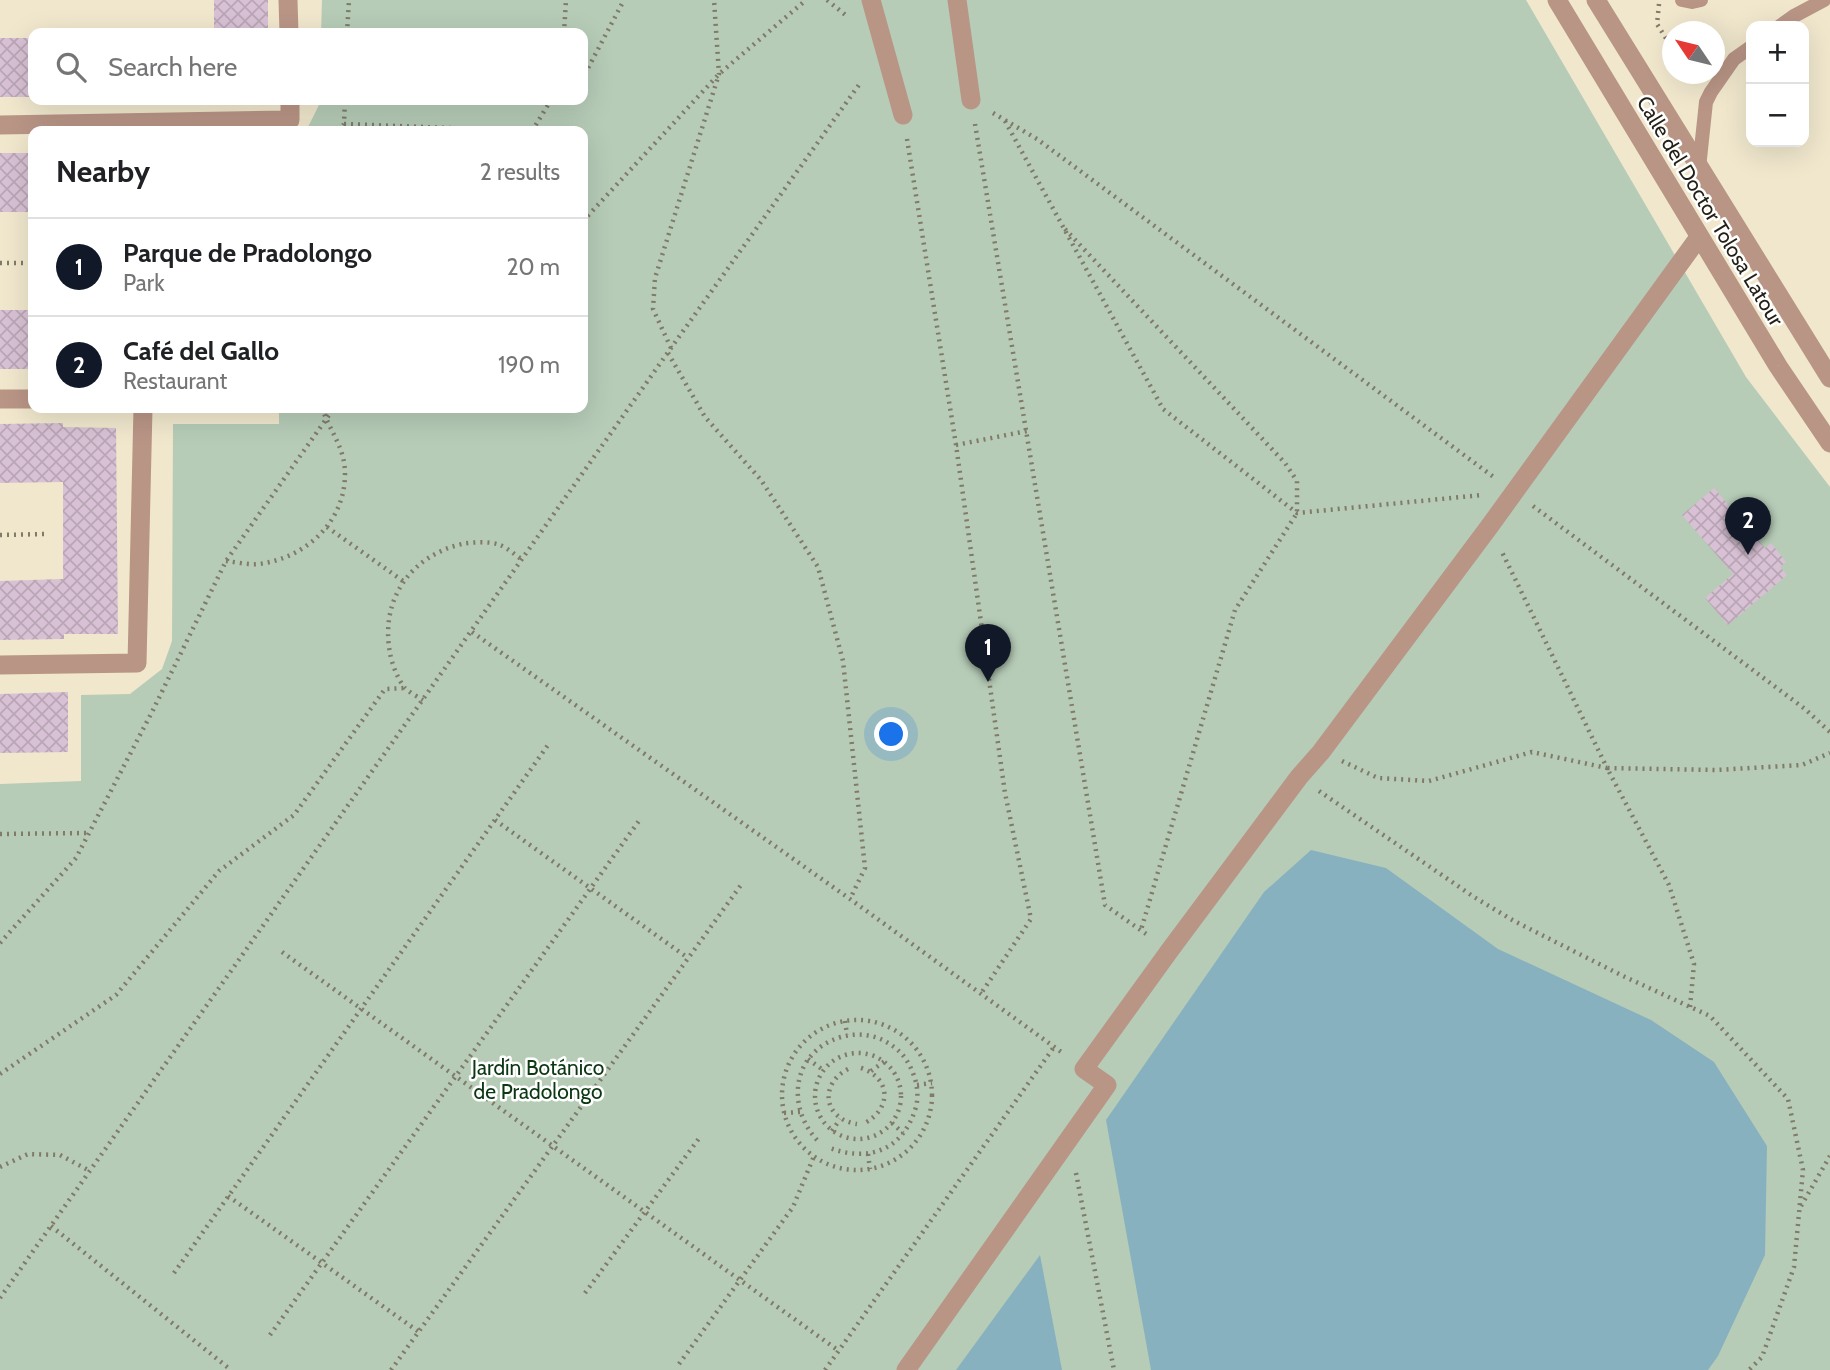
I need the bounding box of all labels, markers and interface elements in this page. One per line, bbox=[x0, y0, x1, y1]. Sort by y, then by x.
north arrow bbox=[1662, 21, 1725, 84]
map controls bbox=[1746, 21, 1809, 147]
button: + bbox=[1746, 21, 1809, 84]
search box bbox=[28, 28, 588, 105]
icon: search bbox=[52, 48, 90, 86]
text: Search here bbox=[108, 51, 237, 83]
button: − bbox=[1746, 84, 1809, 147]
street label: Calle del Doctor Tolosa Latour bbox=[1632, 91, 1789, 331]
text: Nearby bbox=[56, 153, 150, 190]
text: 2 results bbox=[480, 158, 560, 186]
text: Parque de Pradolongo bbox=[123, 237, 372, 269]
text: 1 bbox=[75, 253, 83, 281]
text: 20 m bbox=[507, 253, 560, 281]
text: Park bbox=[123, 269, 164, 297]
text: Café del Gallo bbox=[123, 335, 279, 367]
text: 2 bbox=[73, 351, 85, 379]
text: 190 m bbox=[498, 351, 560, 379]
text: Restaurant bbox=[123, 367, 227, 395]
pin: 2 bbox=[1725, 497, 1771, 555]
pin: 1 bbox=[965, 624, 1011, 682]
your location bbox=[874, 717, 908, 751]
park label: Jardín Botánico de Pradolongo bbox=[471, 1055, 604, 1104]

